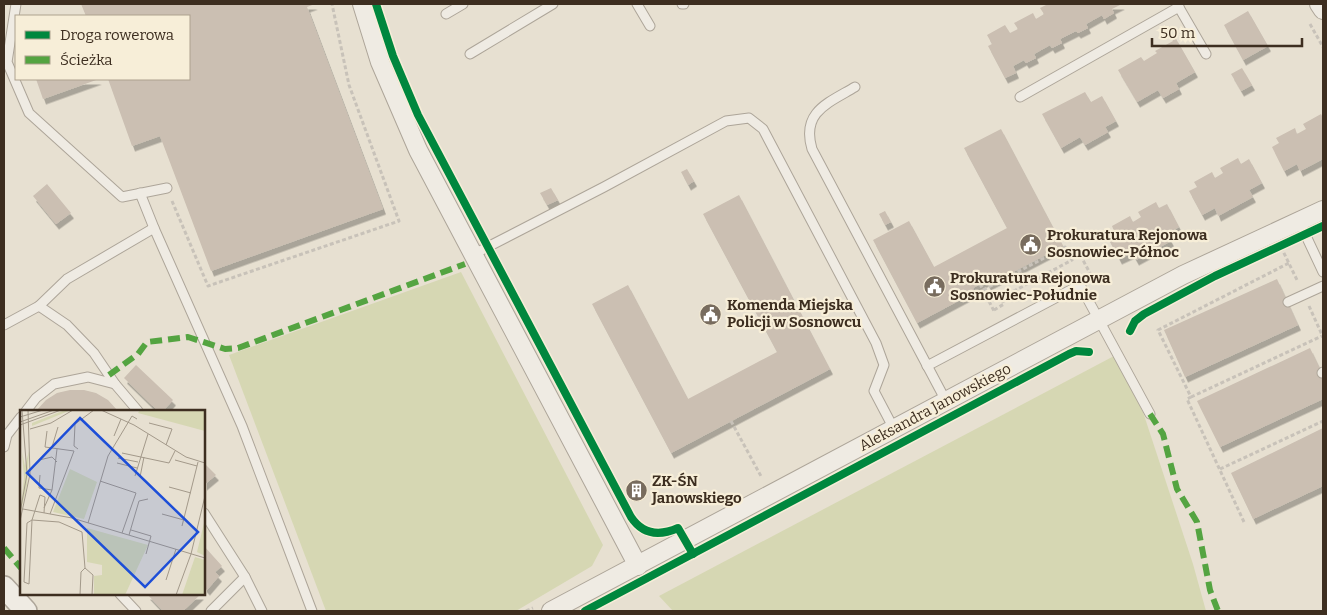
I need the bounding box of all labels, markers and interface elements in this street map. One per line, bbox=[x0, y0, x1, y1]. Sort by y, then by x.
legend bbox=[15, 15, 190, 80]
scale bar bbox=[1152, 15, 1302, 47]
text: 50 m bbox=[1160, 24, 1196, 42]
text: Droga rowerowa bbox=[60, 26, 174, 44]
text: Ścieżka bbox=[60, 51, 112, 69]
place label: Prokuratura Rejonowa Sosnowiec-Północ bbox=[1047, 226, 1208, 261]
public building icon: Prokuratura Rejonowa Sosnowiec-Północ bbox=[1019, 232, 1043, 256]
place label: Prokuratura Rejonowa Sosnowiec-Południe bbox=[950, 269, 1111, 304]
public building icon: Prokuratura Rejonowa Sosnowiec-Południe bbox=[922, 275, 946, 299]
place label: Komenda Miejska Policji w Sosnowcu bbox=[727, 296, 862, 331]
public building icon: Komenda Miejska Policji w Sosnowcu bbox=[699, 302, 723, 326]
street label: Aleksandra Janowskiego bbox=[856, 359, 1014, 455]
inset map bbox=[20, 410, 205, 595]
place label: ZK-ŚN Janowskiego bbox=[651, 472, 742, 507]
building icon: ZK-ŚN Janowskiego bbox=[624, 478, 648, 502]

